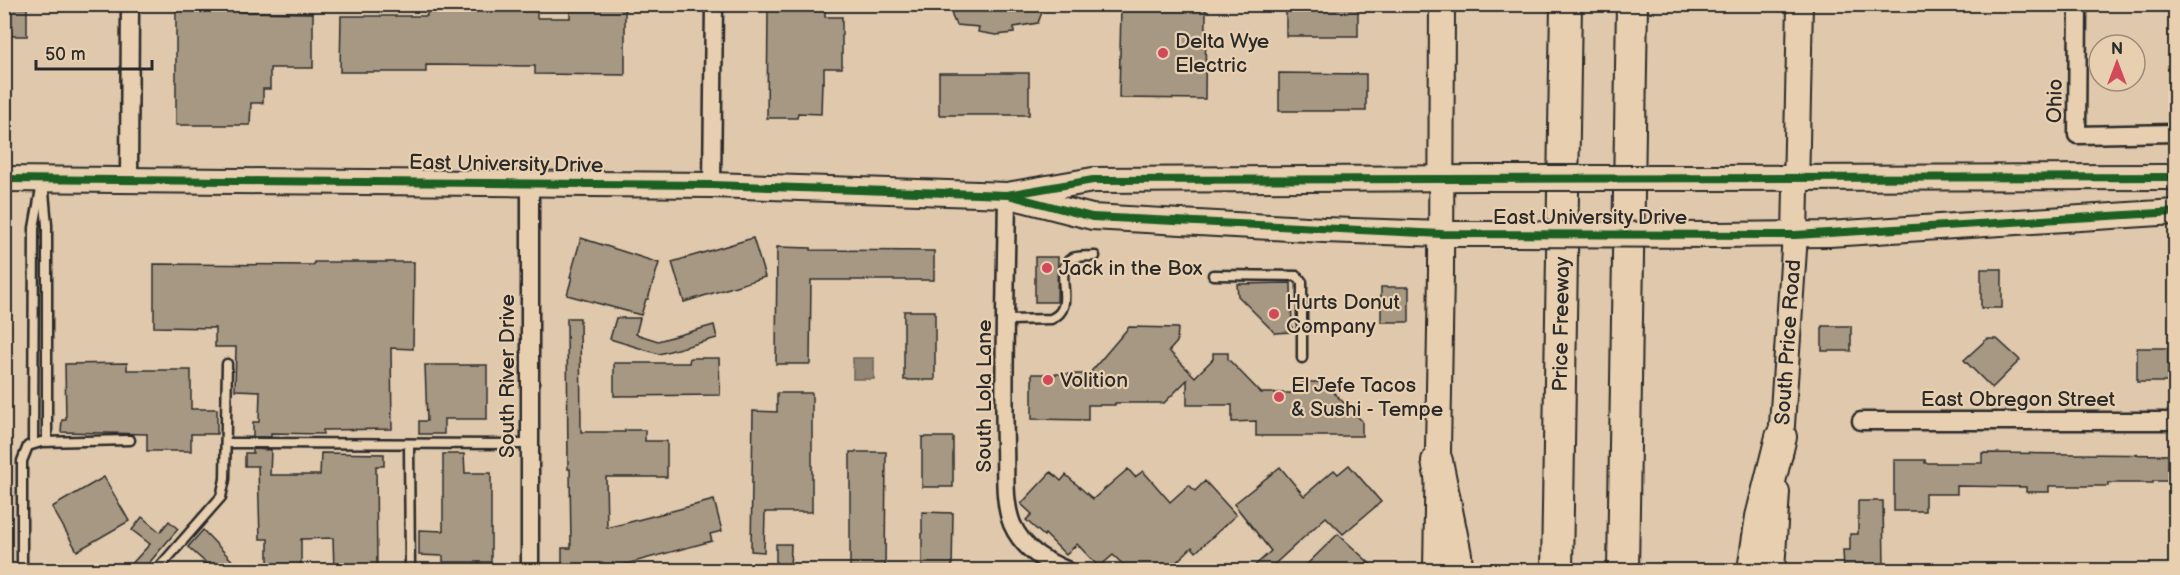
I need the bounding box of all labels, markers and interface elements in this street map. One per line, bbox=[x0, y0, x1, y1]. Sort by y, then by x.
place label: Delta Wye Electric bbox=[1175, 29, 1269, 78]
scale bar bbox=[36, 33, 152, 71]
north arrow bbox=[2087, 33, 2147, 93]
text: N bbox=[2111, 40, 2123, 59]
text: 50 m bbox=[45, 44, 86, 65]
marker: Delta Wye Electric bbox=[1156, 46, 1170, 60]
street label: Ohio bbox=[2042, 78, 2068, 123]
street label: East University Drive bbox=[409, 150, 603, 178]
street label: East University Drive bbox=[1493, 205, 1687, 230]
place label: Jack in the Box bbox=[1059, 256, 1203, 281]
street label: Price Freeway bbox=[1547, 256, 1574, 392]
street label: South Price Road bbox=[1770, 259, 1806, 426]
marker: Jack in the Box bbox=[1040, 261, 1054, 275]
place label: Hurts Donut Company bbox=[1286, 290, 1401, 339]
street label: South River Drive bbox=[495, 294, 520, 458]
marker: Hurts Donut Company bbox=[1267, 307, 1281, 321]
street label: South Lola Lane bbox=[972, 320, 997, 472]
place label: Volition bbox=[1060, 368, 1128, 393]
marker: Volition bbox=[1041, 373, 1055, 387]
place label: El Jefe Tacos & Sushi - Tempe bbox=[1291, 373, 1443, 422]
street label: East Obregon Street bbox=[1921, 387, 2116, 412]
marker: El Jefe Tacos & Sushi - Tempe bbox=[1272, 390, 1286, 404]

